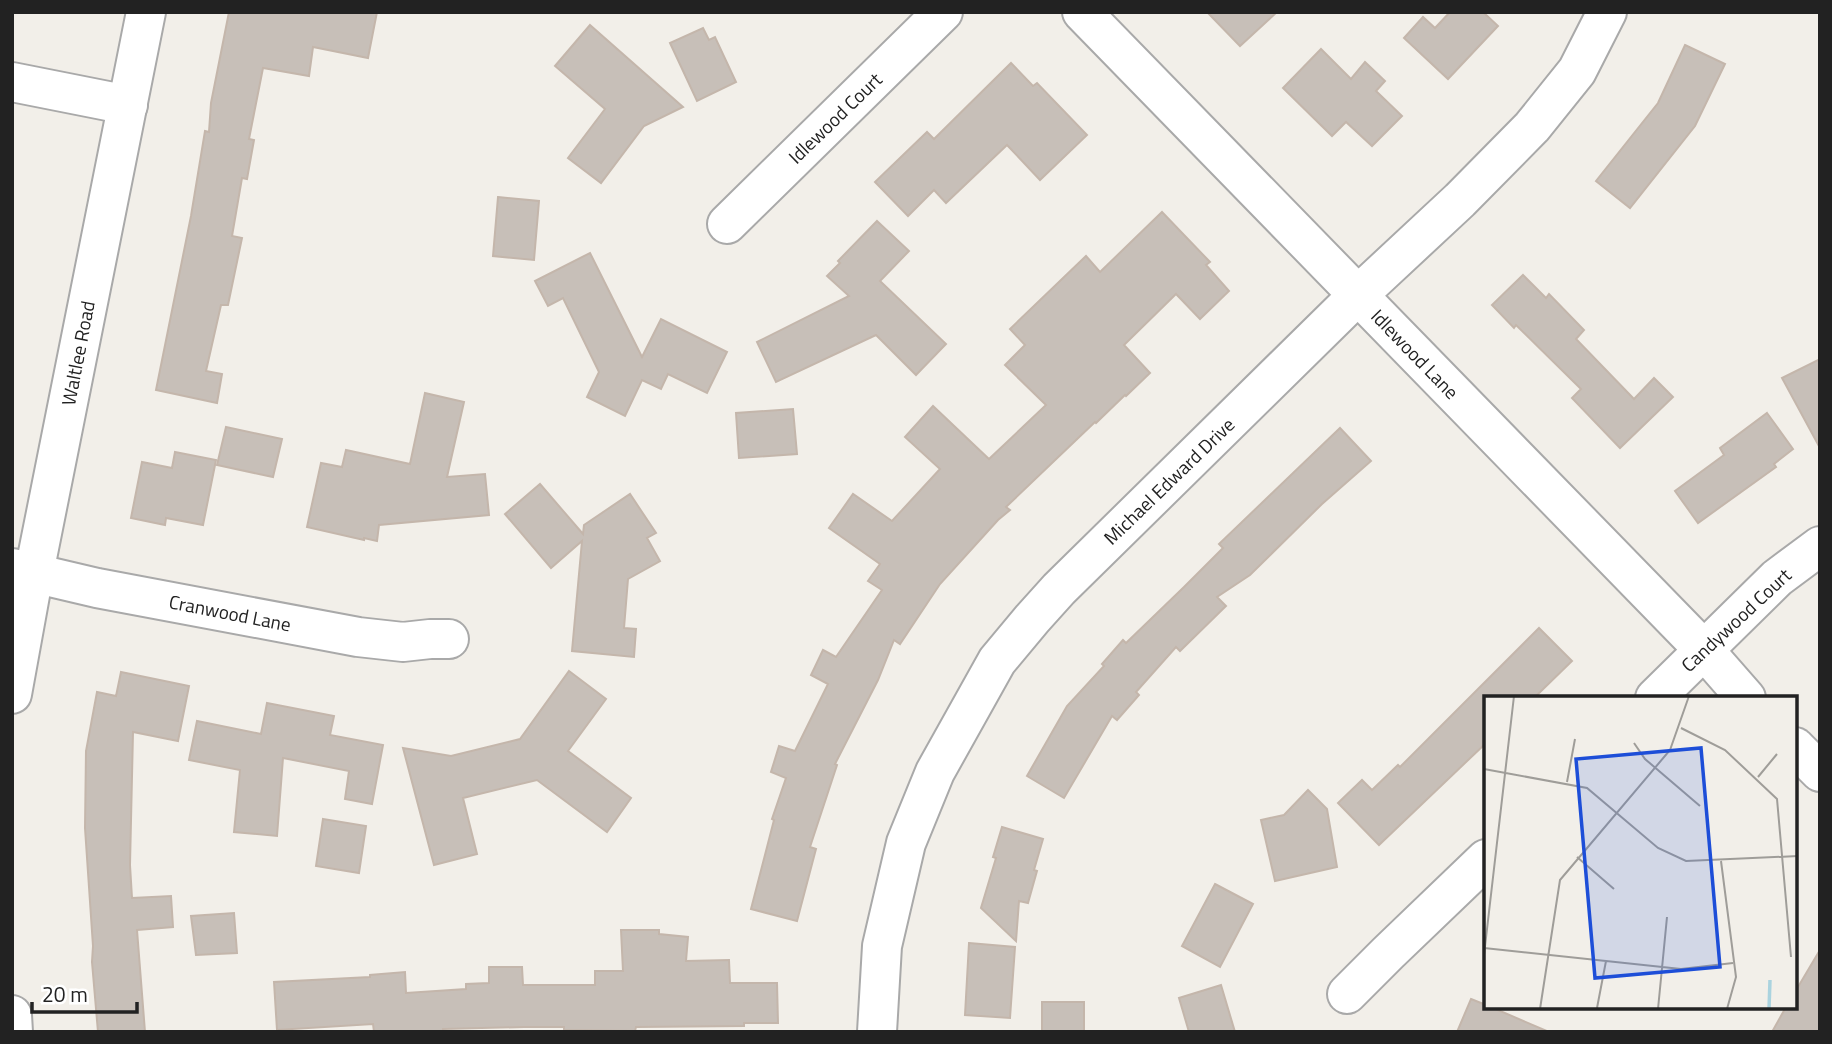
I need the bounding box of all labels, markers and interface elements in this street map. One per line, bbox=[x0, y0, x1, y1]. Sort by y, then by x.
street label: Idlewood Court bbox=[781, 65, 888, 170]
street label: Waltlee Road bbox=[53, 298, 102, 408]
street label: Idlewood Lane bbox=[1365, 302, 1466, 405]
street label: Michael Edward Drive bbox=[1096, 410, 1241, 551]
street label: Candywood Court bbox=[1674, 561, 1798, 678]
street label: Cranwood Lane bbox=[167, 586, 294, 639]
inset map bbox=[1484, 696, 1797, 1009]
scale bar bbox=[32, 970, 136, 1014]
text: 20 m bbox=[42, 978, 88, 1010]

